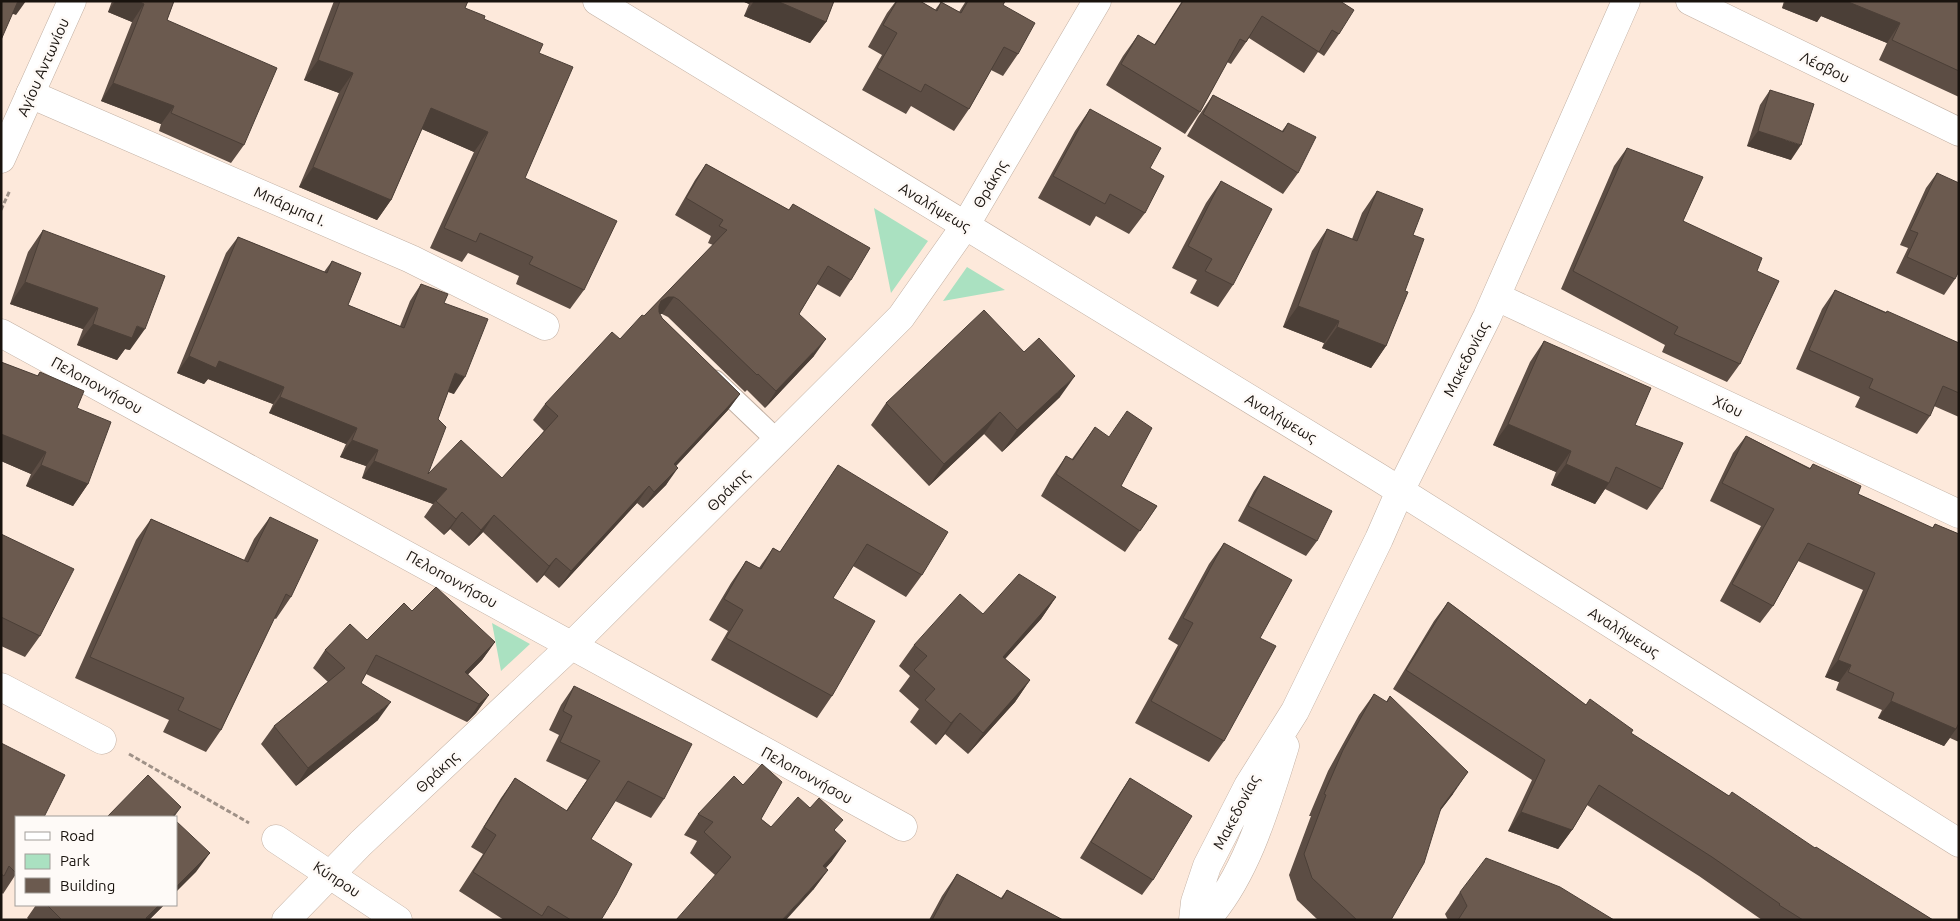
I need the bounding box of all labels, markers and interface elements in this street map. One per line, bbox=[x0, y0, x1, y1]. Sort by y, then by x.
street label: Αγίου Αντωνίου bbox=[14, 15, 72, 119]
street label: Λέσβου bbox=[1798, 48, 1852, 86]
street label: Θράκης bbox=[969, 157, 1011, 211]
street label: Αναλήψεως bbox=[896, 179, 974, 235]
street label: Μπάρμπα Ι. bbox=[251, 183, 329, 229]
street label: Μακεδονίας bbox=[1440, 319, 1492, 399]
street label: Πελοποννήσου bbox=[48, 353, 146, 417]
street label: Αναλήψεως bbox=[1242, 390, 1320, 446]
street label: Χίου bbox=[1710, 392, 1746, 420]
street label: Θράκης bbox=[703, 465, 753, 515]
street label: Πελοποννήσου bbox=[403, 547, 501, 611]
street label: Αναλήψεως bbox=[1585, 604, 1663, 661]
street label: Πελοποννήσου bbox=[758, 743, 856, 807]
street label: Θράκης bbox=[412, 748, 462, 796]
street label: Μακεδονίας bbox=[1209, 772, 1263, 852]
legend bbox=[15, 816, 178, 906]
text: Road bbox=[60, 827, 95, 844]
text: Park bbox=[60, 852, 90, 869]
street label: Κύπρου bbox=[310, 858, 364, 900]
text: Building bbox=[60, 877, 115, 894]

